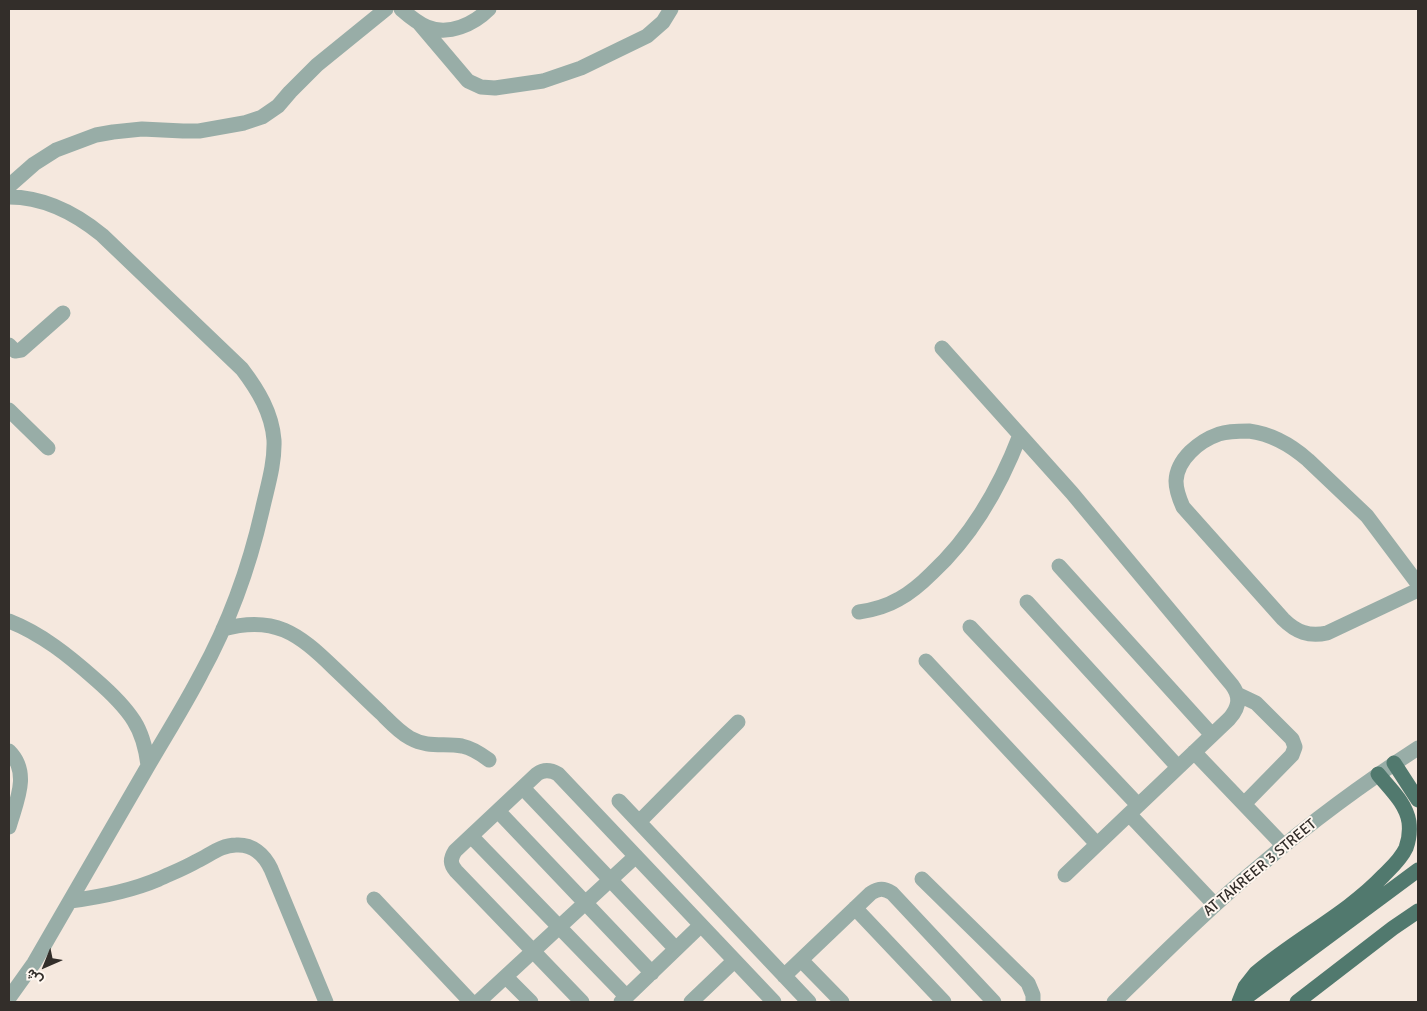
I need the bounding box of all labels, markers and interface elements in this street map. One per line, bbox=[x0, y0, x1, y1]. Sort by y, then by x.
street label: AT TAKREER 3 STREET bbox=[1200, 816, 1320, 920]
north arrow bbox=[20, 941, 70, 991]
text: ش bbox=[22, 965, 46, 989]

